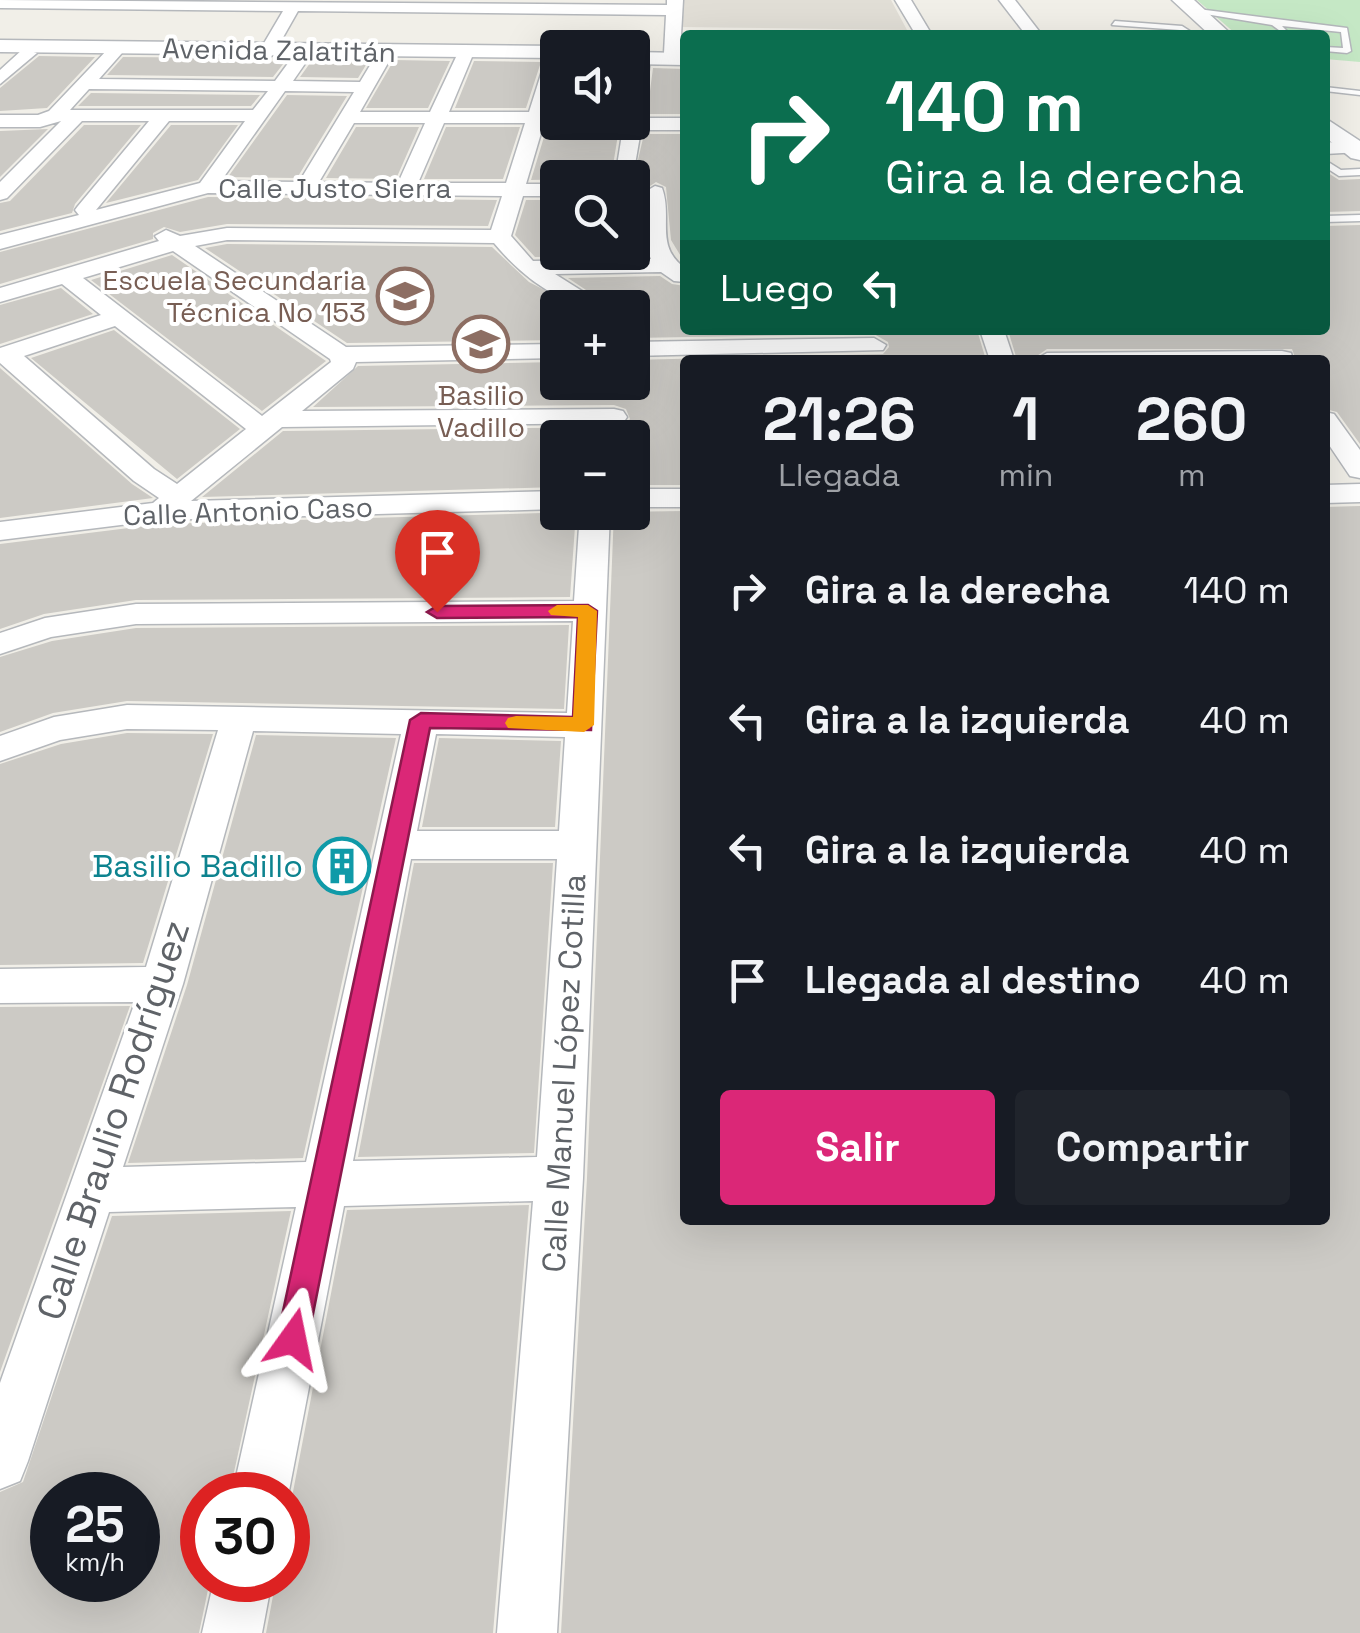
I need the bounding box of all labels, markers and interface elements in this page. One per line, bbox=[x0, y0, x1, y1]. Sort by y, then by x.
street label: Avenida Zalatitán bbox=[162, 30, 396, 70]
map controls bbox=[540, 30, 650, 530]
button: sound bbox=[540, 30, 650, 140]
text: 140 m bbox=[885, 62, 1084, 151]
icon: right bbox=[720, 70, 850, 200]
text: Gira a la derecha bbox=[885, 149, 1244, 206]
button: search bbox=[540, 160, 650, 270]
street label: Calle Justo Sierra bbox=[218, 170, 452, 206]
icon: left bbox=[854, 260, 909, 315]
place label: Escuela Secundaria Técnica No 153 bbox=[102, 262, 366, 330]
text: Luego bbox=[720, 264, 834, 312]
school or university icon: Escuela Secundaria Técnica No 153 bbox=[375, 266, 435, 326]
button: + bbox=[540, 290, 650, 400]
school or university icon: Basilio Vadillo bbox=[451, 314, 511, 374]
place label: Basilio Vadillo bbox=[437, 377, 525, 445]
text: 21:26 bbox=[763, 381, 916, 458]
text: 1 bbox=[1012, 381, 1039, 458]
text: 260 bbox=[1136, 381, 1247, 458]
button: − bbox=[540, 420, 650, 530]
text: Llegada bbox=[778, 455, 900, 495]
text: min bbox=[998, 455, 1053, 495]
text: m bbox=[1178, 455, 1205, 495]
street label: Calle Antonio Caso bbox=[123, 489, 373, 533]
pin bbox=[395, 510, 480, 613]
icon: arrive bbox=[410, 525, 465, 580]
icon: right bbox=[720, 563, 775, 618]
text: Gira a la derecha bbox=[805, 566, 1110, 614]
text: 140 m bbox=[1184, 566, 1290, 614]
icon: left bbox=[720, 693, 775, 748]
text: Gira a la izquierda bbox=[805, 696, 1130, 744]
text: 40 m bbox=[1199, 696, 1290, 744]
icon: left bbox=[720, 823, 775, 878]
text: Gira a la izquierda bbox=[805, 826, 1130, 874]
text: 40 m bbox=[1199, 826, 1290, 874]
building icon: Basilio Badillo bbox=[312, 836, 372, 896]
place label: Basilio Badillo bbox=[92, 846, 303, 886]
street label: Calle Manuel López Cotilla bbox=[534, 873, 594, 1273]
street label: Calle Braulio Rodríguez bbox=[26, 914, 200, 1326]
icon: arrive bbox=[720, 953, 775, 1008]
text: Llegada al destino bbox=[805, 956, 1141, 1004]
text: 40 m bbox=[1199, 956, 1290, 1004]
button: Salir bbox=[720, 1090, 995, 1205]
button: Compartir bbox=[1015, 1090, 1290, 1205]
position arrow bbox=[241, 1287, 345, 1391]
speed limit sign: 30 bbox=[180, 1472, 310, 1602]
text: 25 bbox=[65, 1493, 125, 1557]
text: km/h bbox=[65, 1546, 125, 1578]

